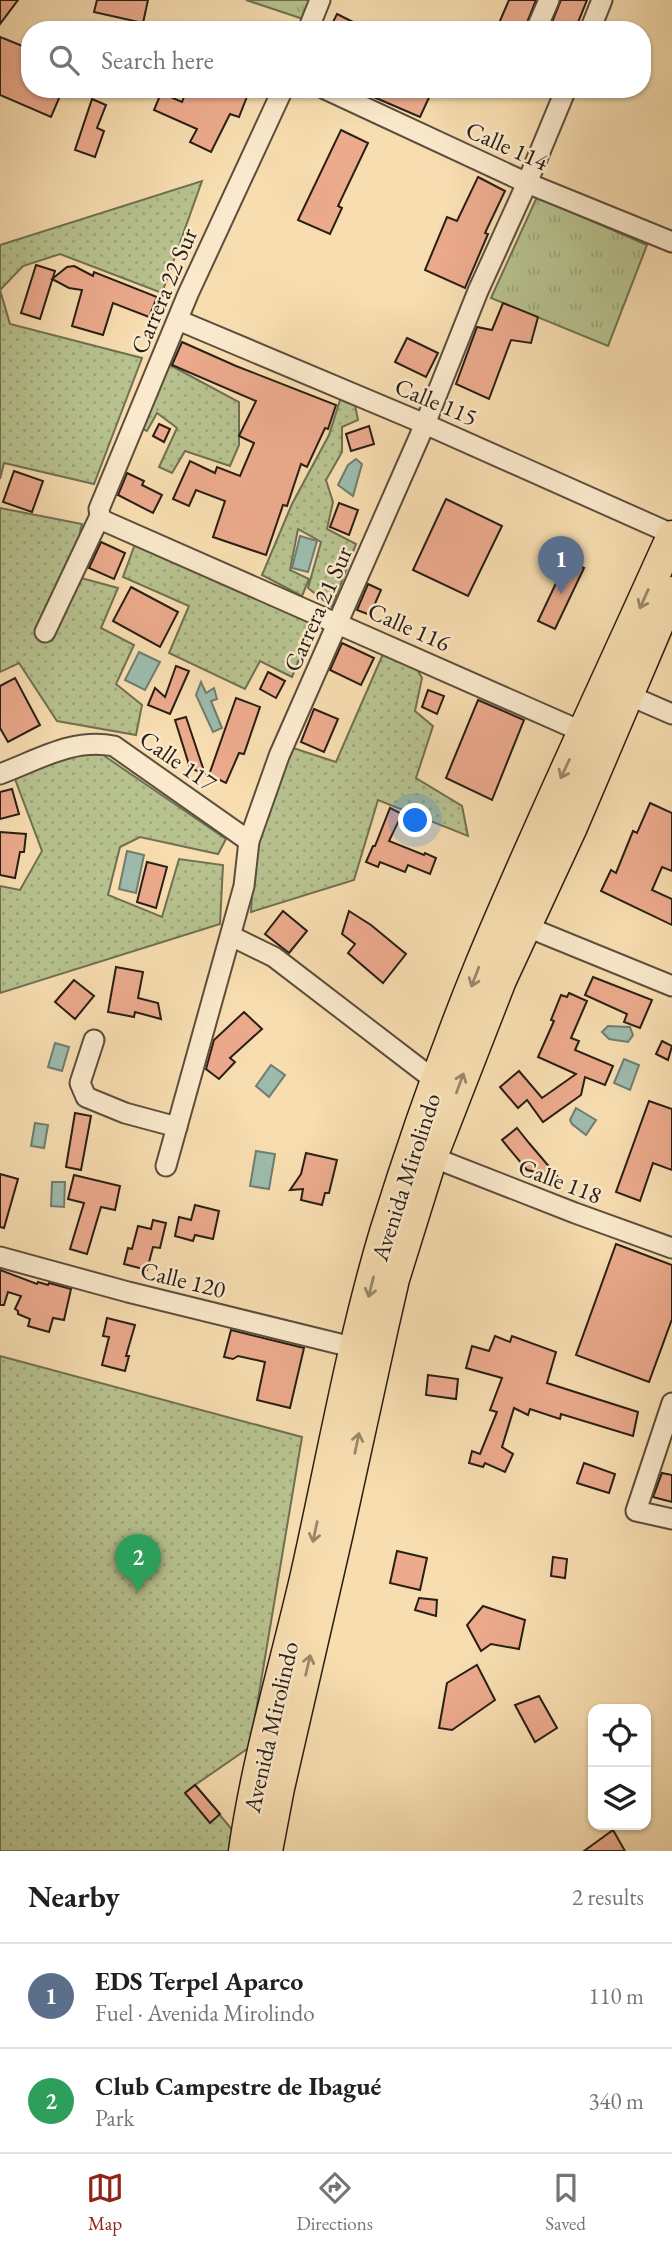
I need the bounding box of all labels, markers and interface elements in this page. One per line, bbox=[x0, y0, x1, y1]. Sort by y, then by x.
search box bbox=[21, 21, 651, 98]
icon: search bbox=[45, 41, 83, 79]
text: Search here bbox=[101, 43, 214, 77]
street label: Calle 114 bbox=[461, 114, 554, 178]
street label: Carrera 22 Sur bbox=[123, 223, 204, 359]
street label: Calle 115 bbox=[390, 370, 482, 433]
pin: 1 bbox=[538, 536, 584, 594]
street label: Carrera 21 Sur bbox=[276, 541, 359, 676]
one-way arrow bbox=[637, 588, 650, 609]
street label: Calle 116 bbox=[363, 595, 455, 658]
street label: Calle 117 bbox=[134, 723, 223, 798]
one-way arrow bbox=[558, 758, 572, 779]
your location bbox=[398, 803, 432, 837]
one-way arrow bbox=[468, 966, 481, 988]
one-way arrow bbox=[455, 1073, 467, 1094]
street label: Avenida Mirolindo bbox=[363, 1089, 447, 1266]
street label: Calle 118 bbox=[514, 1150, 606, 1211]
street label: Calle 120 bbox=[137, 1254, 229, 1305]
one-way arrow bbox=[364, 1275, 377, 1297]
one-way arrow bbox=[351, 1432, 365, 1455]
one-way arrow bbox=[308, 1520, 322, 1543]
pin: 2 bbox=[115, 1534, 161, 1592]
street label: Avenida Mirolindo bbox=[236, 1638, 305, 1816]
one-way arrow bbox=[301, 1654, 315, 1677]
map controls bbox=[588, 1704, 651, 1830]
button: locate bbox=[588, 1704, 651, 1767]
button: layers bbox=[588, 1767, 651, 1830]
text: Nearby bbox=[28, 1877, 120, 1916]
text: 2 results bbox=[572, 1882, 644, 1912]
text: EDS Terpel Aparco bbox=[95, 1964, 303, 1998]
text: 1 bbox=[45, 1981, 57, 2011]
text: 110 m bbox=[588, 1981, 644, 2011]
text: Fuel · Avenida Mirolindo bbox=[95, 1998, 315, 2028]
text: Club Campestre de Ibagué bbox=[95, 2069, 381, 2103]
text: 2 bbox=[45, 2086, 57, 2116]
text: 340 m bbox=[588, 2086, 644, 2116]
text: Park bbox=[95, 2103, 134, 2133]
tab: Map bbox=[86, 2169, 124, 2236]
tab: Directions bbox=[296, 2169, 373, 2236]
tab: Saved bbox=[545, 2169, 586, 2236]

